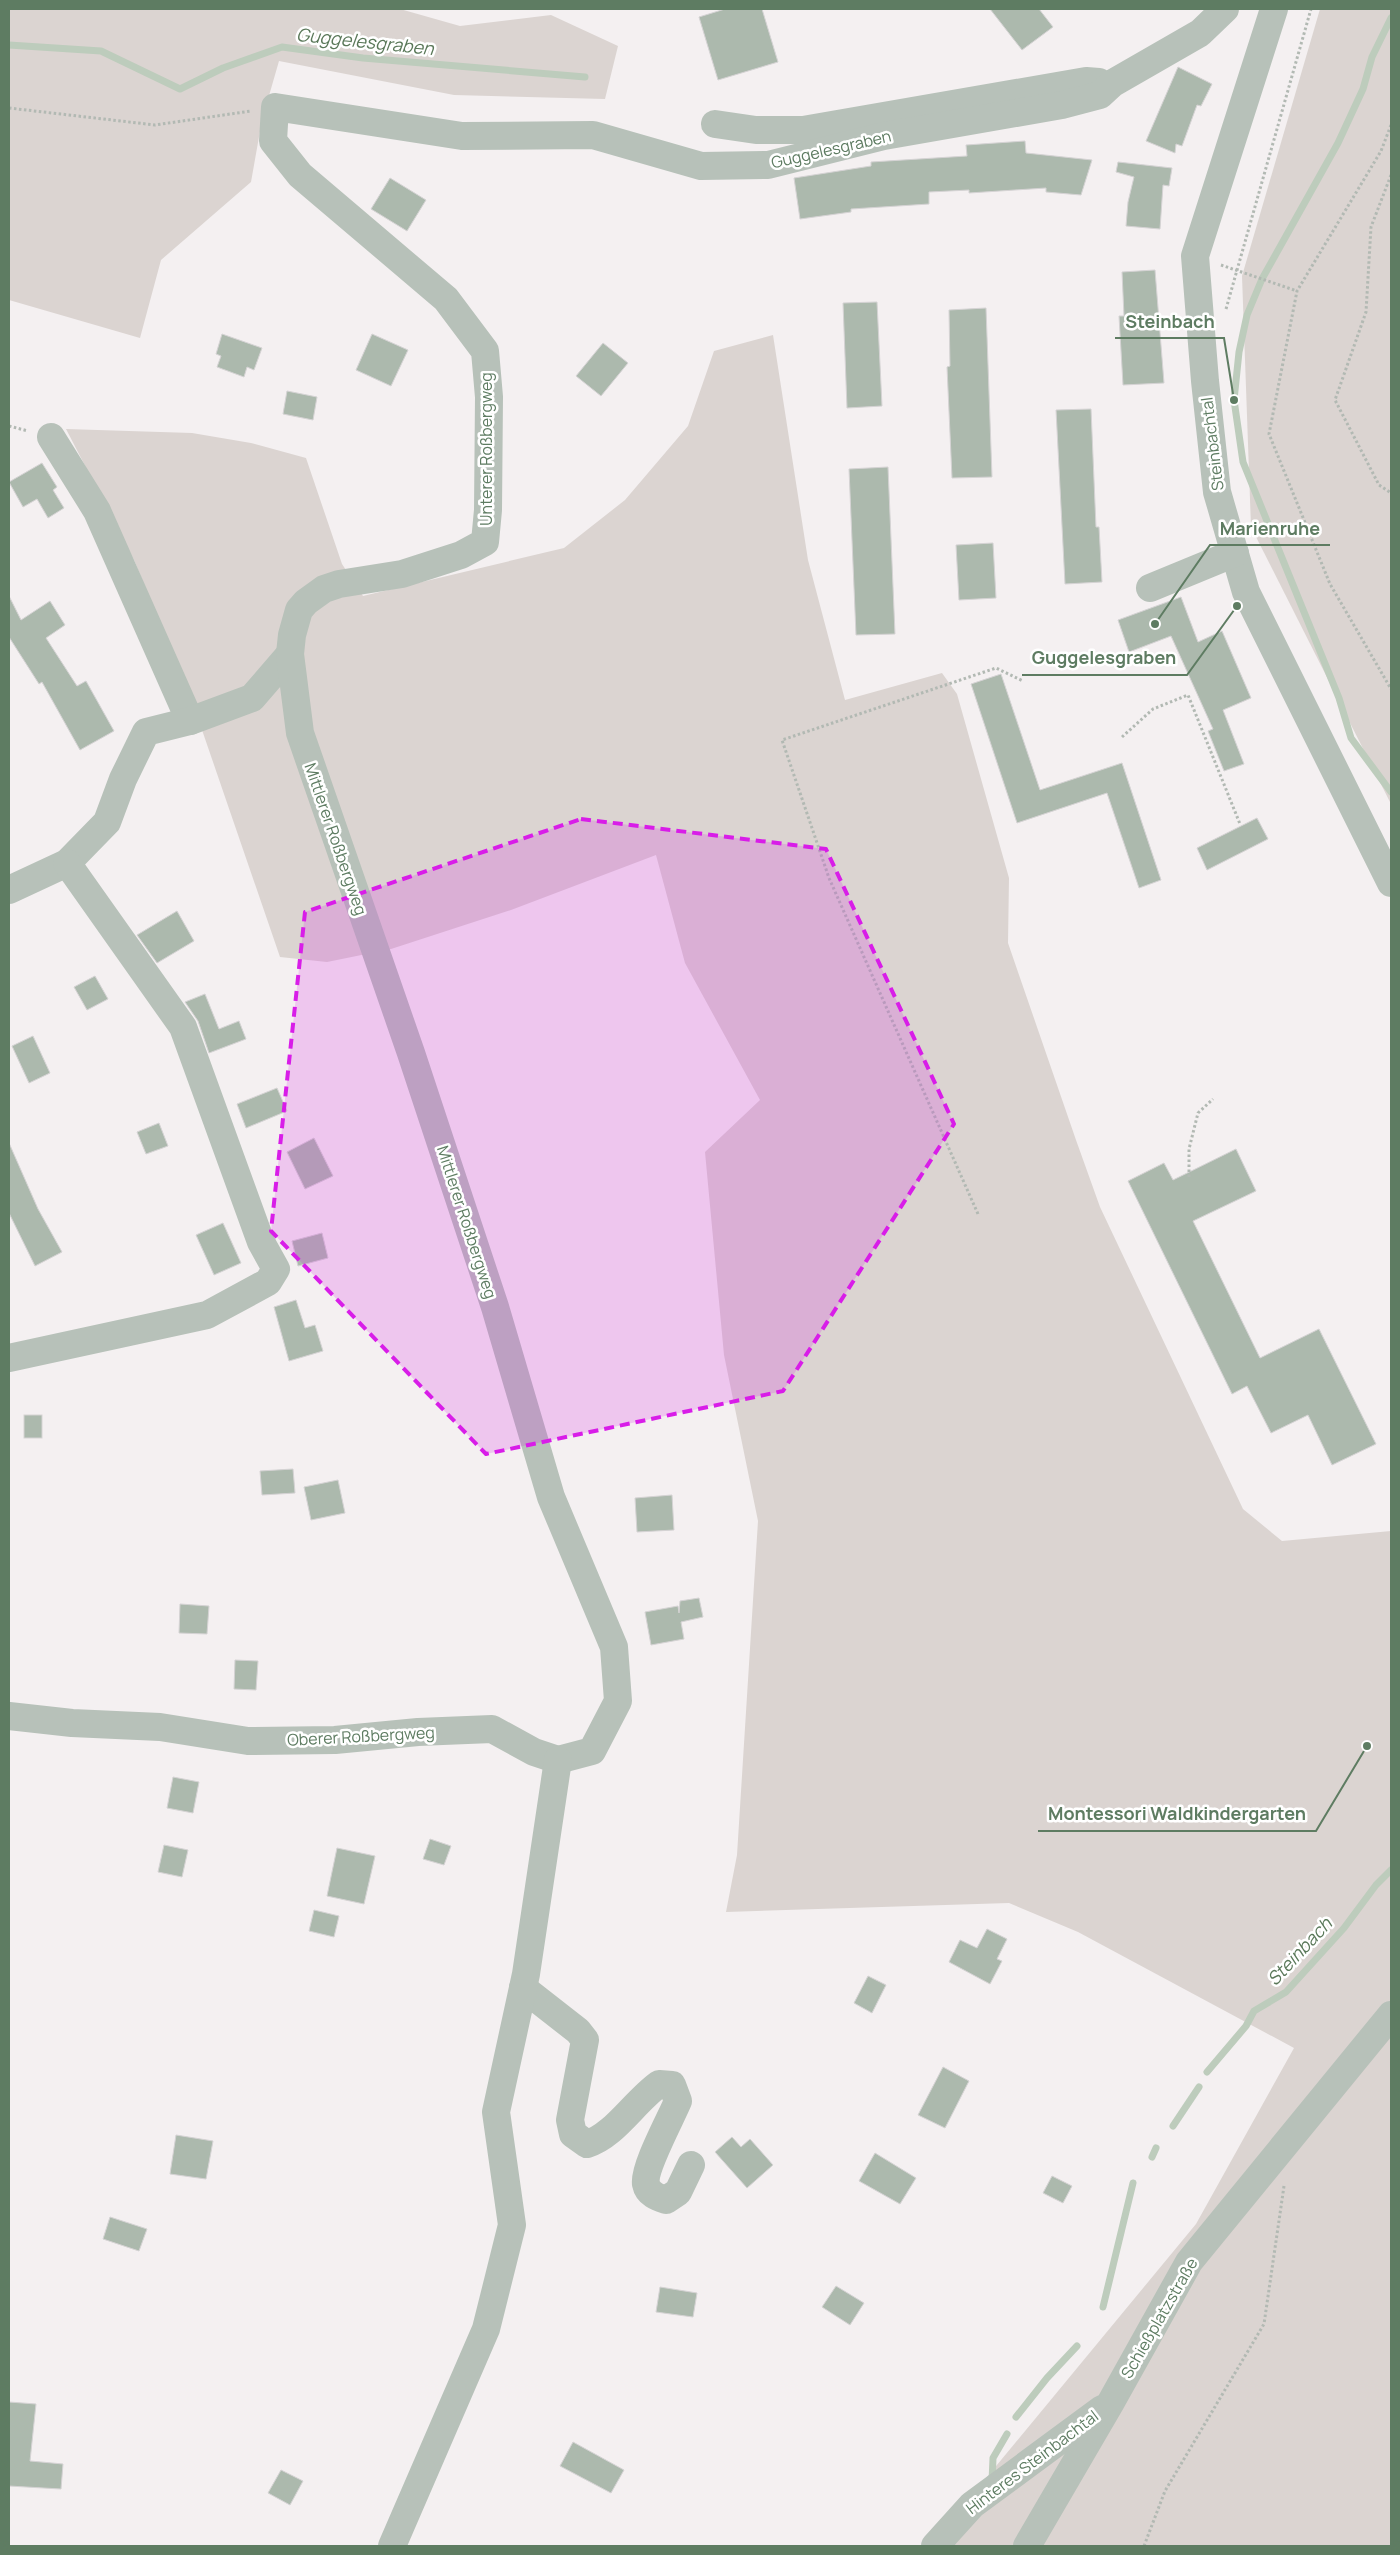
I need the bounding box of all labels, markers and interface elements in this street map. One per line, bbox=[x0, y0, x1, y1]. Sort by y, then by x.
water label: Guggelesgraben bbox=[295, 22, 436, 60]
street label: Guggelesgraben bbox=[769, 125, 893, 173]
callout: Steinbach bbox=[1115, 305, 1224, 338]
text: Steinbach bbox=[1125, 309, 1215, 333]
street label: Unterer Roßbergweg bbox=[475, 372, 497, 526]
street label: Steinbachtal bbox=[1195, 396, 1229, 492]
callout: Marienruhe bbox=[1210, 512, 1330, 545]
text: Marienruhe bbox=[1220, 516, 1320, 540]
callout: Guggelesgraben bbox=[1022, 642, 1187, 675]
text: Guggelesgraben bbox=[1032, 645, 1176, 669]
street label: Mittlerer Roßbergweg bbox=[300, 760, 372, 918]
street label: Mittlerer Roßbergweg bbox=[432, 1143, 502, 1301]
street label: Oberer Roßbergweg bbox=[287, 1721, 435, 1751]
callout: Montessori Waldkindergarten bbox=[1038, 1798, 1316, 1831]
text: Montessori Waldkindergarten bbox=[1048, 1801, 1306, 1825]
water label: Steinbach bbox=[1261, 1911, 1338, 1990]
street label: Schießplatzstraße bbox=[1115, 2254, 1203, 2382]
street label: Hinteres Steinbachtal bbox=[961, 2405, 1103, 2519]

